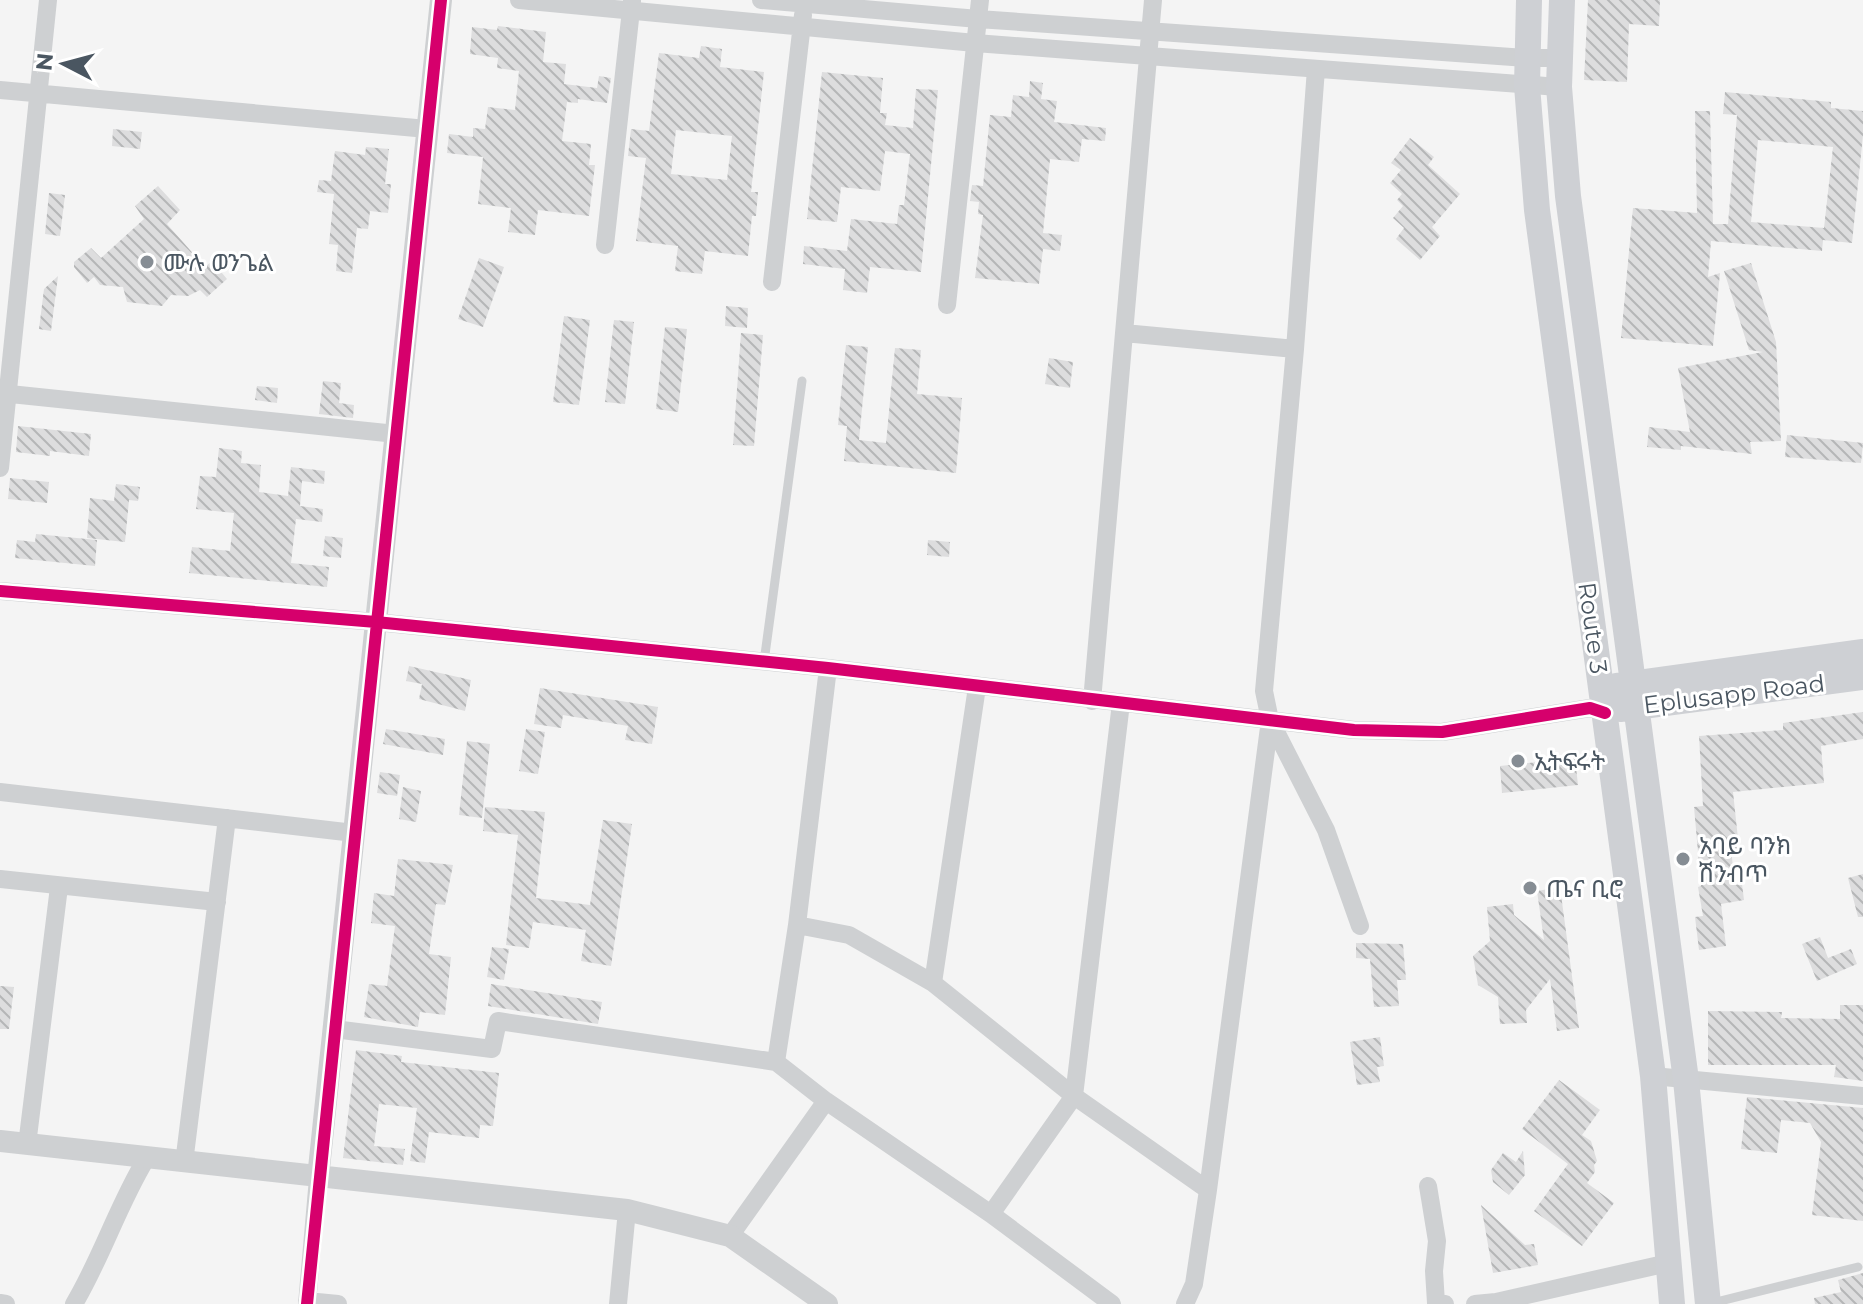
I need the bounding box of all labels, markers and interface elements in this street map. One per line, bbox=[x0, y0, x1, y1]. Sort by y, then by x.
north arrow bbox=[24, 24, 104, 104]
text: N bbox=[30, 52, 59, 72]
place label: ሙሉ ወንጌል bbox=[163, 248, 274, 277]
marker: ሙሉ ወንጌል bbox=[138, 253, 156, 271]
street label: Route 3 bbox=[1572, 580, 1614, 676]
street label: Eplusapp Road bbox=[1642, 668, 1826, 720]
place label: ኢትፍሩት bbox=[1534, 747, 1606, 776]
marker: ኢትፍሩት bbox=[1509, 752, 1527, 770]
place label: አባይ ባንክ ሽንብጥ bbox=[1699, 831, 1791, 888]
marker: አባይ ባንክ ሽንብጥ bbox=[1674, 850, 1692, 868]
place label: ጤና ቢሮ bbox=[1546, 874, 1623, 903]
marker: ጤና ቢሮ bbox=[1521, 879, 1539, 897]

